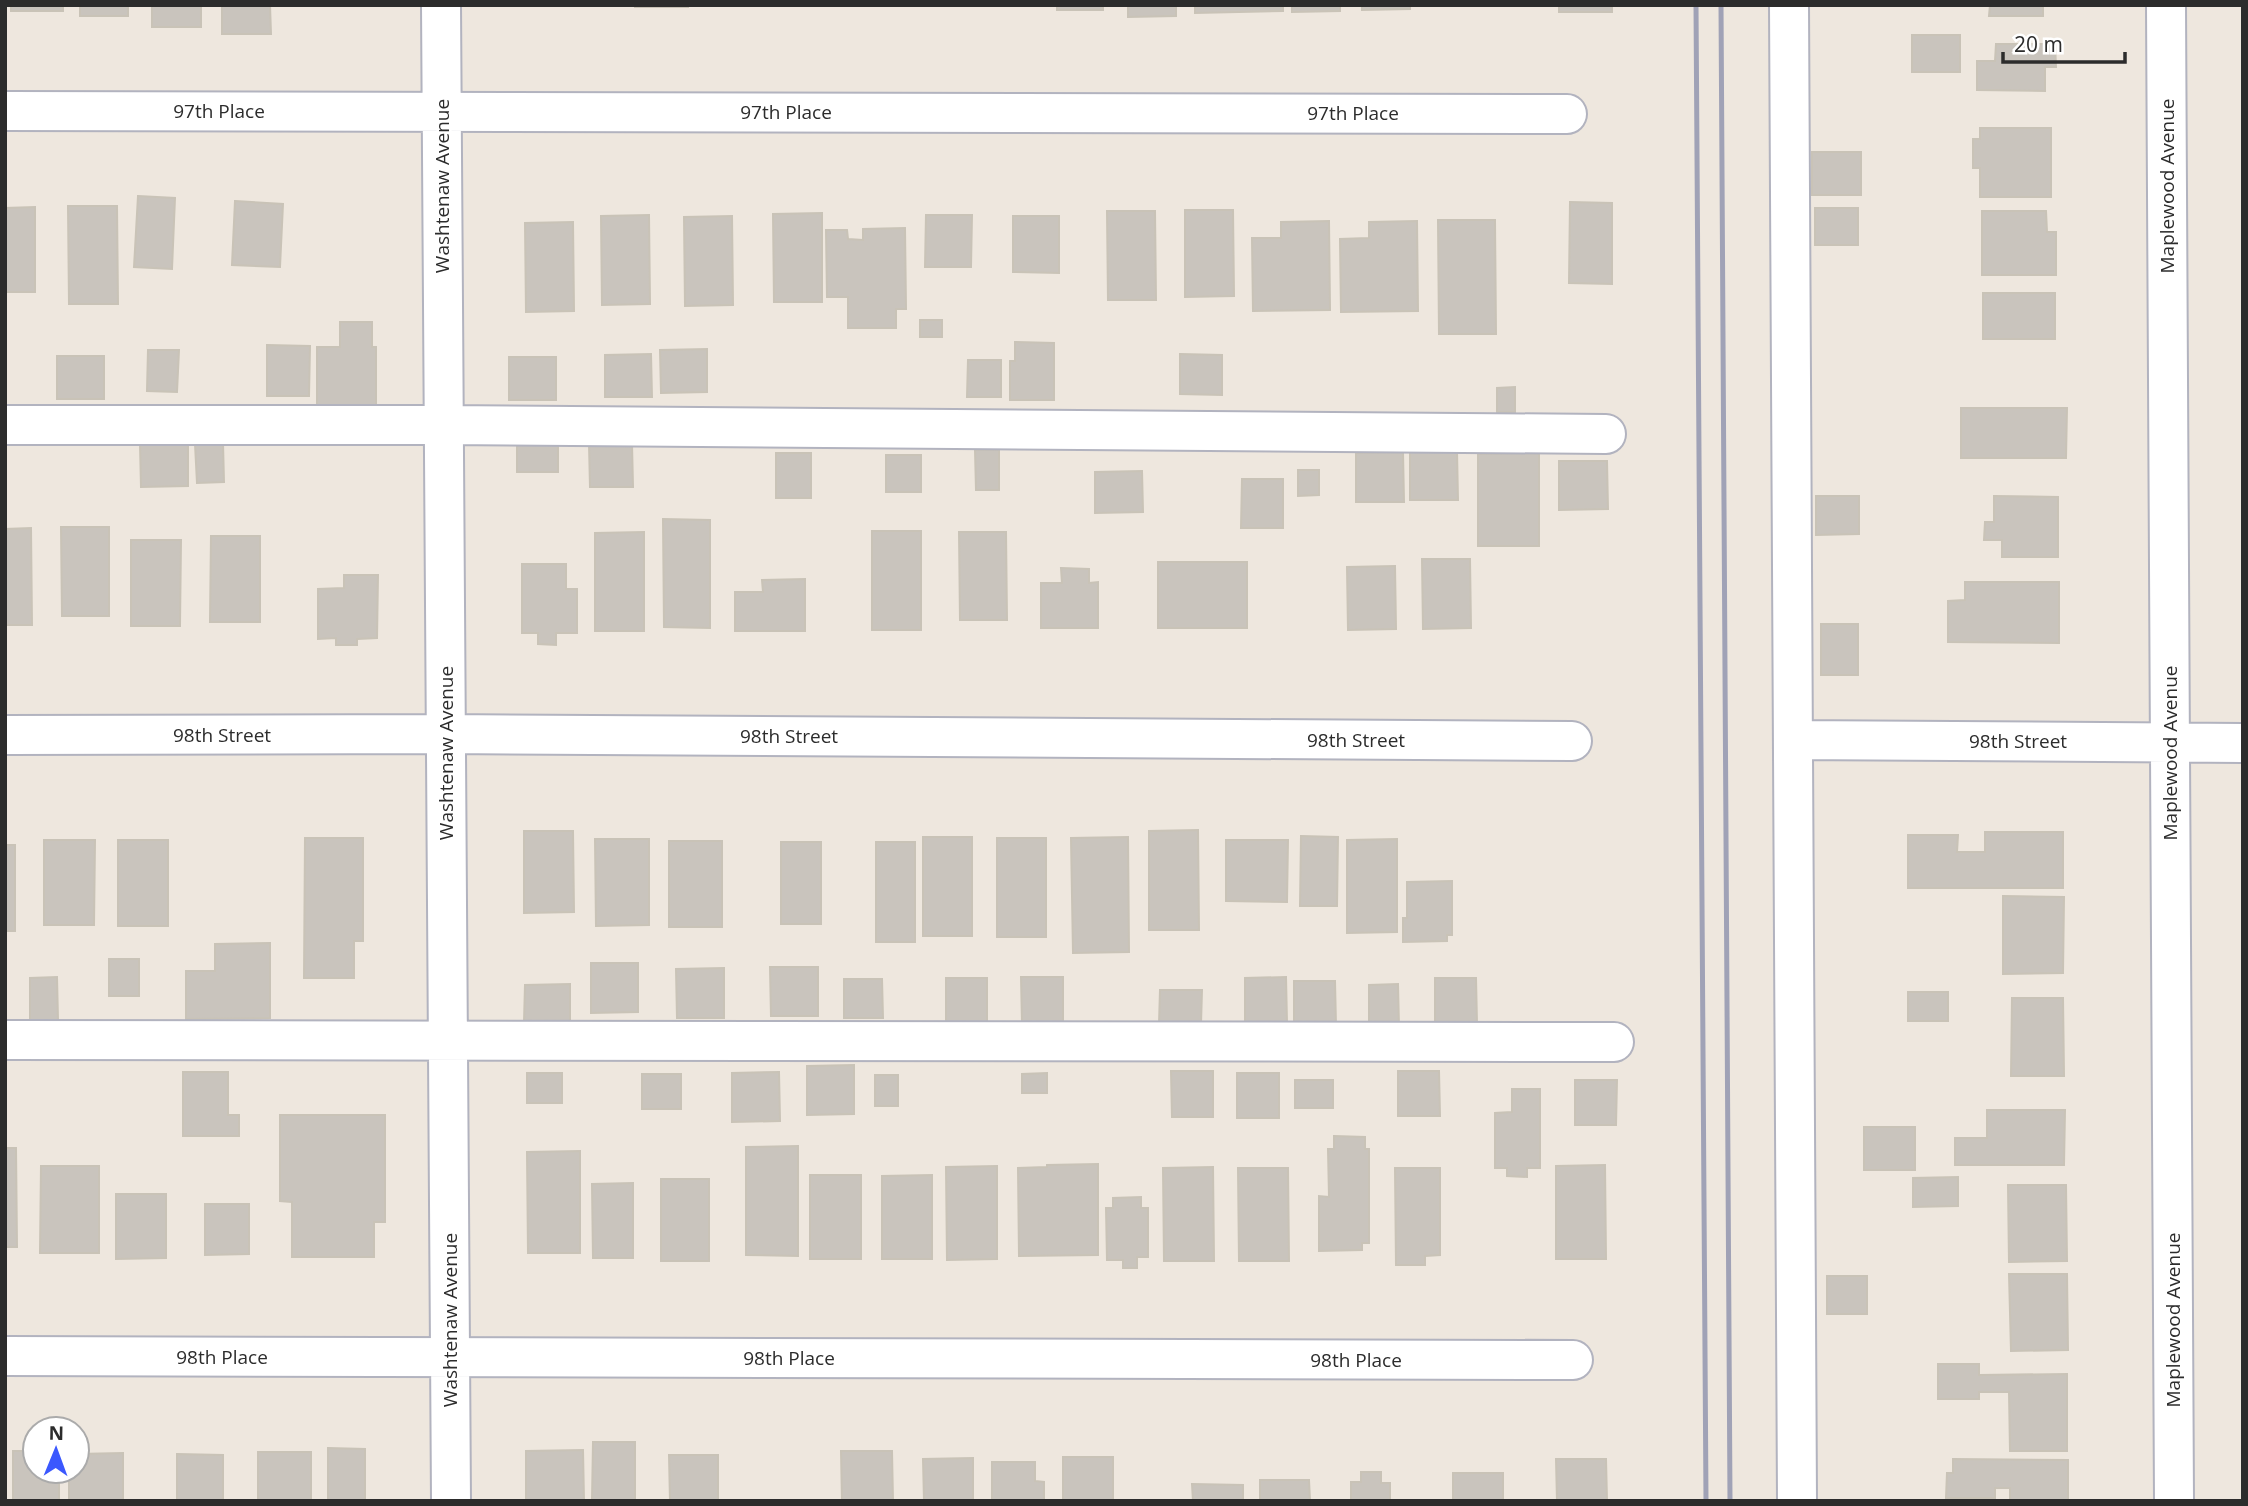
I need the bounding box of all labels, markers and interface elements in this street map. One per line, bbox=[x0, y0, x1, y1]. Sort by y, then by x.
scale bar bbox=[2003, 21, 2126, 65]
text: 20 m bbox=[2014, 30, 2063, 58]
street label: 97th Place bbox=[173, 98, 265, 124]
street label: Maplewood Avenue bbox=[2154, 98, 2180, 274]
street label: Washtenaw Avenue bbox=[429, 99, 455, 273]
street label: 97th Place bbox=[740, 99, 832, 125]
street label: 97th Place bbox=[1307, 100, 1399, 126]
street label: Maplewood Avenue bbox=[2157, 665, 2183, 841]
street label: Washtenaw Avenue bbox=[433, 666, 459, 840]
street label: 98th Street bbox=[173, 722, 271, 748]
street label: 98th Street bbox=[740, 723, 838, 749]
street label: 98th Street bbox=[1307, 727, 1405, 753]
street label: 98th Street bbox=[1969, 728, 2067, 754]
street label: Maplewood Avenue bbox=[2160, 1232, 2186, 1408]
street label: Washtenaw Avenue bbox=[437, 1233, 463, 1407]
street label: 98th Place bbox=[176, 1344, 268, 1370]
street label: 98th Place bbox=[743, 1345, 835, 1371]
street label: 98th Place bbox=[1310, 1347, 1402, 1373]
north arrow bbox=[21, 1415, 91, 1485]
text: N bbox=[48, 1420, 64, 1446]

